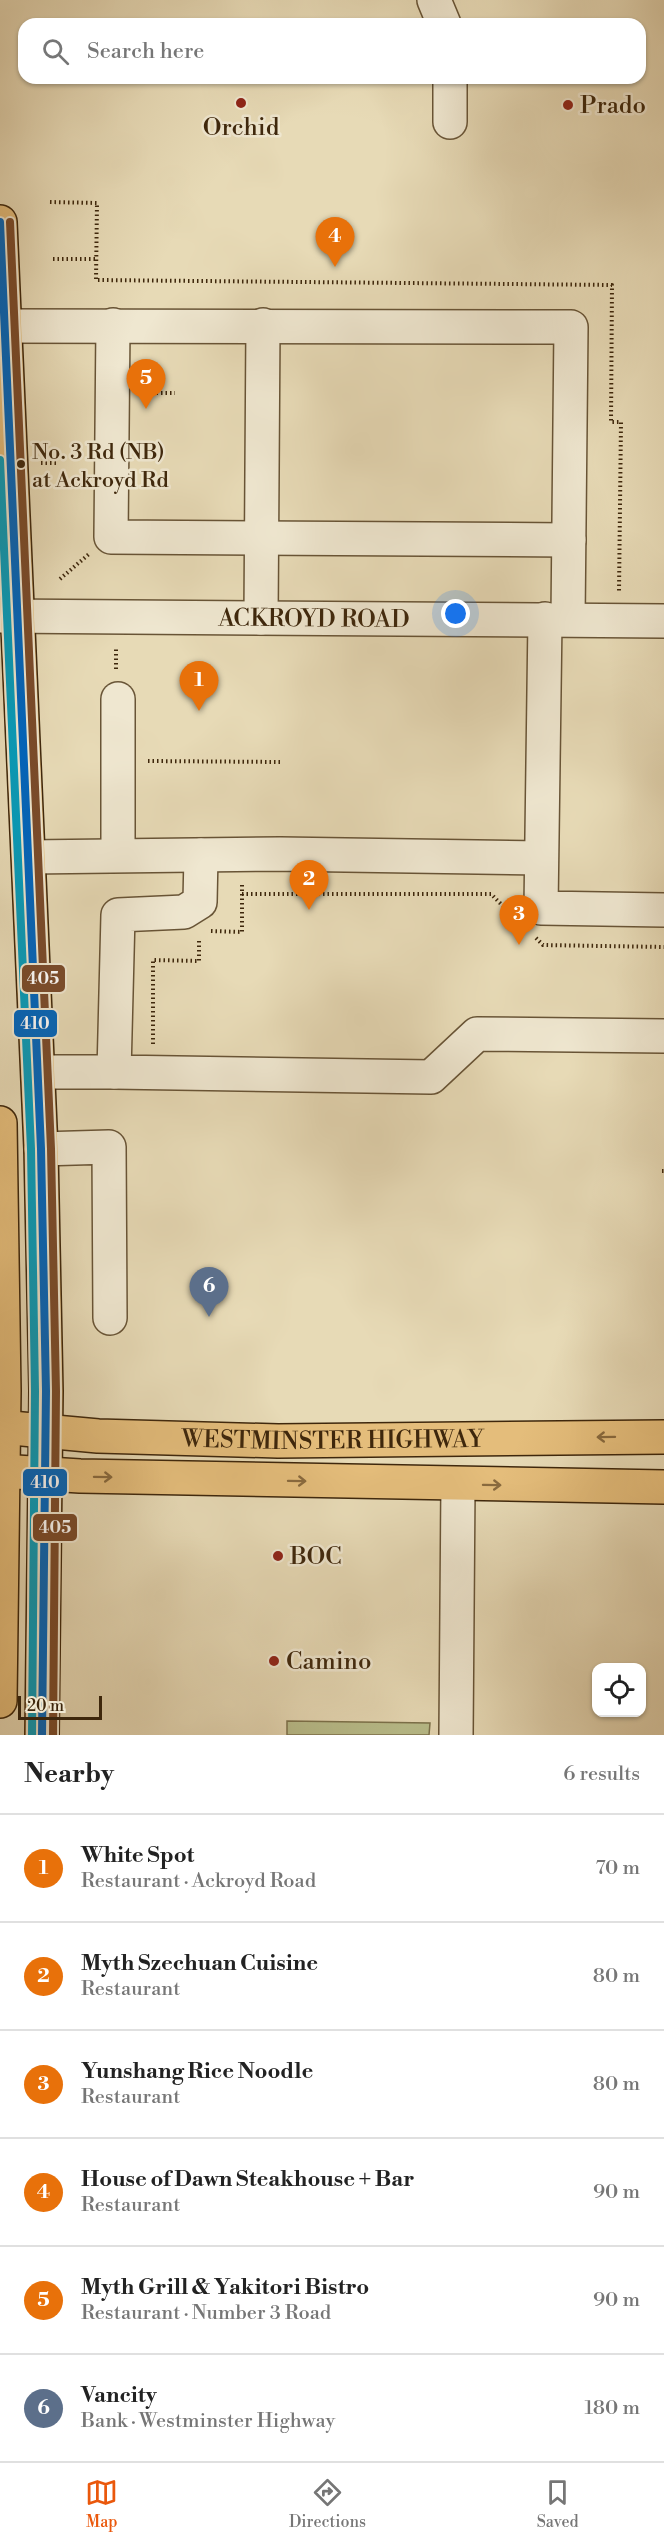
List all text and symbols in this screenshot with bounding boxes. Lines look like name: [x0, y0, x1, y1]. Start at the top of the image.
search box: [18, 18, 646, 84]
icon: search: [39, 35, 72, 68]
text: Search here: [87, 38, 204, 65]
place label: Prado: [580, 91, 646, 121]
marker: Orchid: [234, 96, 248, 110]
marker: Prado: [561, 98, 575, 112]
place label: Orchid: [203, 113, 280, 143]
pin: 4: [316, 218, 354, 267]
pin: 5: [126, 360, 166, 409]
place label: No. 3 Rd (NB) at Ackroyd Rd: [32, 439, 169, 494]
marker: No. 3 Rd (NB) at Ackroyd Rd: [15, 458, 27, 470]
your location: [441, 599, 470, 628]
street label: ACKROYD ROAD: [217, 604, 410, 635]
pin: 1: [180, 662, 218, 711]
pin: 2: [290, 860, 328, 910]
pin: 3: [500, 896, 538, 945]
line badge: 405: [21, 964, 66, 993]
text: 405: [27, 969, 59, 989]
line badge: 410: [13, 1009, 58, 1038]
text: 410: [20, 1014, 50, 1034]
pin: 6: [190, 1268, 228, 1317]
street label: WESTMINSTER HIGHWAY: [180, 1424, 485, 1457]
one-way arrow: [596, 1431, 616, 1442]
line badge: 410: [22, 1468, 68, 1497]
one-way arrow: [92, 1471, 112, 1483]
text: 410: [30, 1473, 60, 1493]
one-way arrow: [287, 1475, 307, 1487]
one-way arrow: [482, 1479, 502, 1491]
line badge: 405: [32, 1513, 78, 1542]
text: 405: [39, 1518, 71, 1538]
place label: BOC: [289, 1542, 342, 1572]
marker: BOC: [271, 1549, 285, 1563]
place label: Camino: [286, 1647, 371, 1677]
marker: Camino: [267, 1654, 281, 1668]
map controls: [592, 1663, 646, 1717]
button: locate: [592, 1663, 646, 1717]
scale bar: [18, 1693, 102, 1720]
text: 20 m: [27, 1696, 64, 1716]
text: Nearby: [24, 1758, 114, 1790]
text: 6 results: [563, 1762, 640, 1787]
text: White Spot: [81, 1842, 194, 1869]
text: 1: [39, 1856, 48, 1881]
text: 70 m: [596, 1856, 640, 1881]
text: Restaurant · Ackroyd Road: [81, 1869, 316, 1894]
text: Myth Szechuan Cuisine: [81, 1950, 318, 1977]
text: 2: [37, 1964, 50, 1989]
text: 80 m: [593, 1964, 640, 1989]
text: Restaurant: [81, 1977, 180, 2002]
text: Yunshang Rice Noodle: [81, 2058, 313, 2085]
text: 3: [37, 2072, 50, 2097]
text: 80 m: [593, 2072, 640, 2097]
text: Restaurant: [81, 2085, 180, 2110]
text: House of Dawn Steakhouse + Bar: [81, 2166, 414, 2193]
text: 4: [37, 2180, 50, 2205]
text: 90 m: [593, 2180, 640, 2205]
text: Restaurant: [81, 2193, 180, 2218]
text: Myth Grill & Yakitori Bistro: [81, 2274, 369, 2301]
text: 5: [37, 2288, 50, 2313]
text: 90 m: [593, 2288, 640, 2313]
text: Restaurant · Number 3 Road: [81, 2301, 331, 2326]
text: Vancity: [81, 2382, 157, 2409]
text: 6: [37, 2396, 50, 2421]
text: 180 m: [585, 2396, 640, 2421]
text: Bank · Westminster Highway: [81, 2409, 335, 2434]
tab: Map: [85, 2476, 118, 2532]
tab: Directions: [289, 2476, 366, 2532]
tab: Saved: [537, 2476, 579, 2532]

